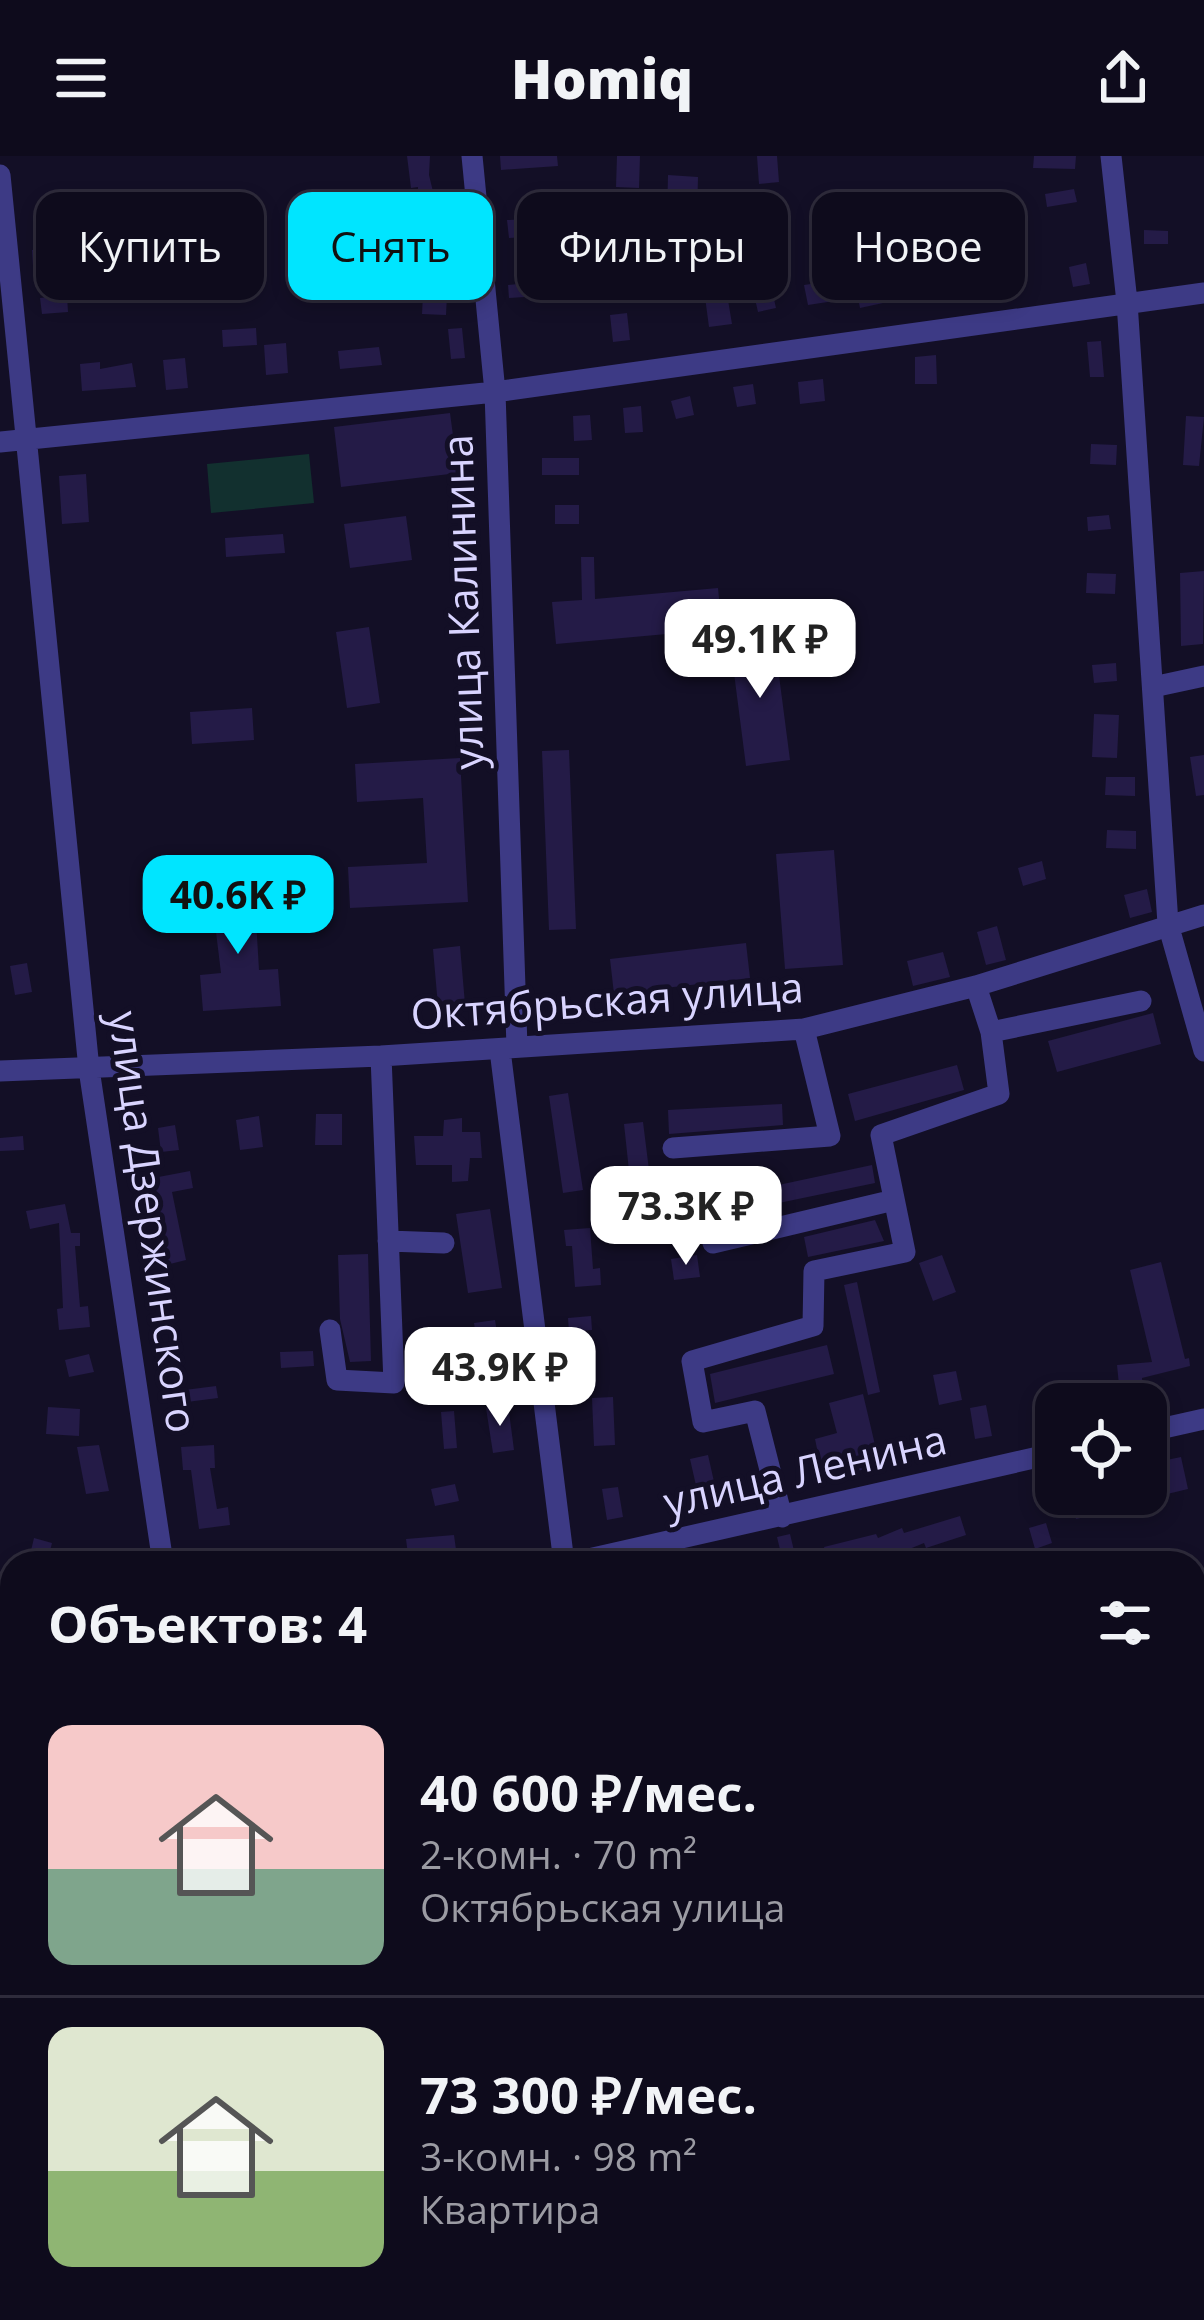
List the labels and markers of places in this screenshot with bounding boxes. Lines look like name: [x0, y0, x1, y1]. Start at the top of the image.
pin: 49.1K ₽: [649, 599, 871, 701]
pin: 40.6K ₽: [127, 855, 349, 957]
pin: 73.3K ₽: [575, 1166, 797, 1268]
pin: 43.9K ₽: [389, 1327, 611, 1429]

